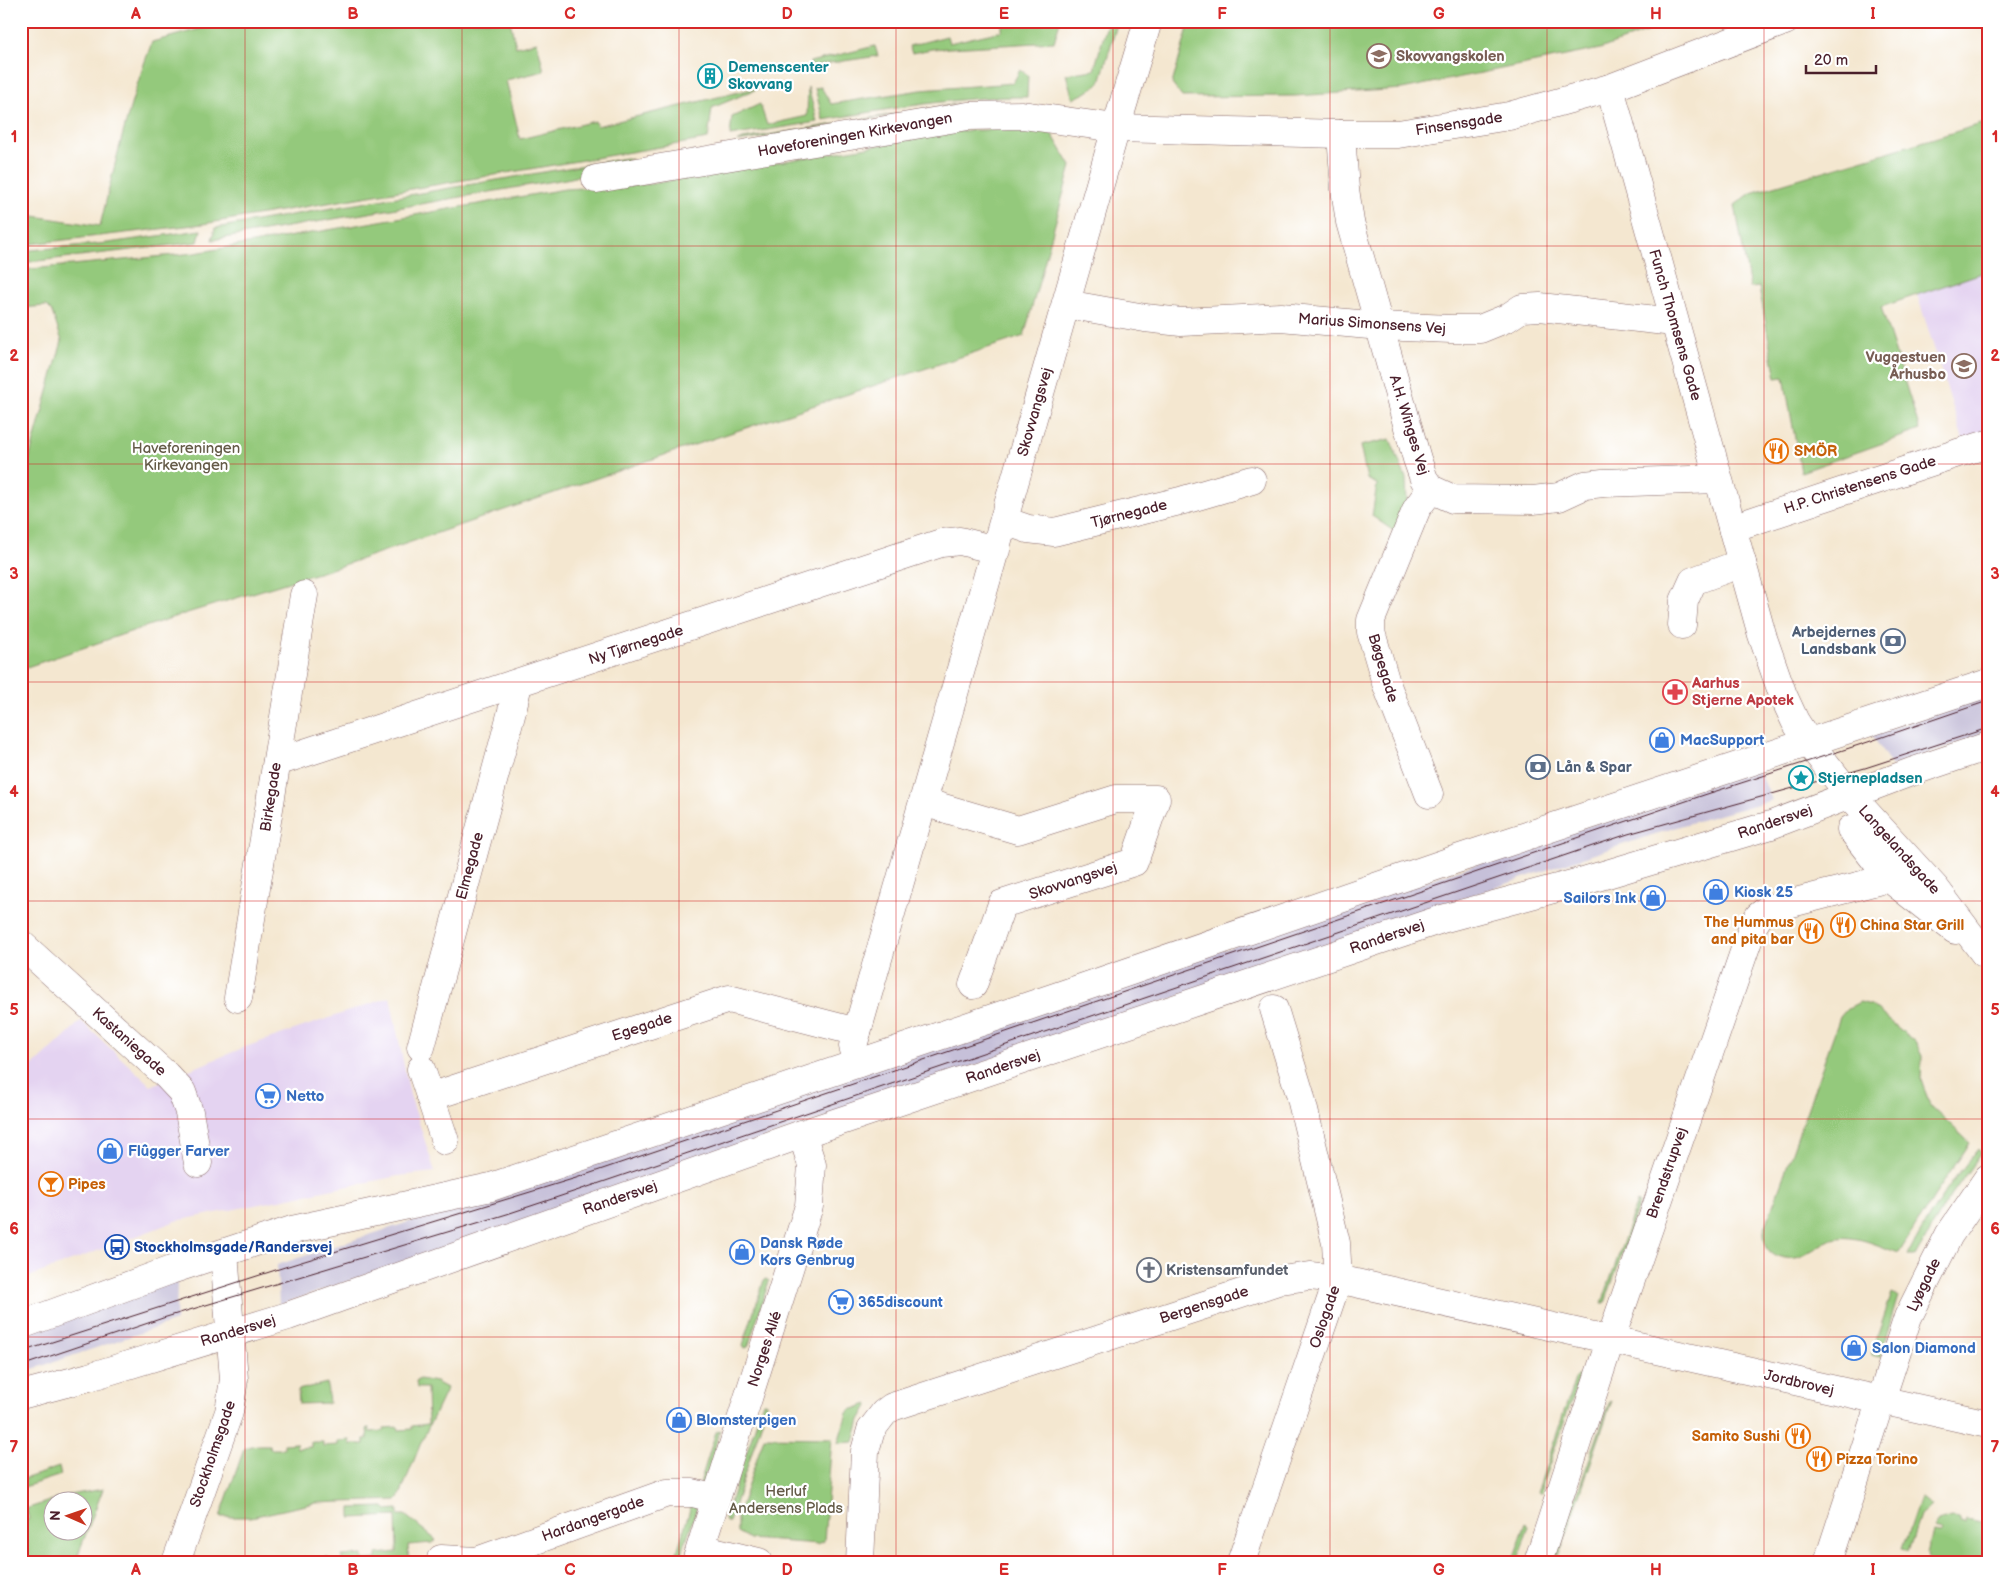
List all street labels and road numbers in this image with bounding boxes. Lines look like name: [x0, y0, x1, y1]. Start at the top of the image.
street label: Finsensgade: [1414, 108, 1504, 140]
street label: Haveforeningen Kirkevangen: [756, 109, 954, 161]
street label: Funch Thomsens Gade: [1644, 247, 1706, 403]
street label: Marius Simonsens Vej: [1297, 309, 1447, 339]
street label: Skovvangsvej: [1013, 365, 1057, 459]
street label: A.H. Winges Vej: [1385, 373, 1433, 477]
street label: H.P. Christensens Gade: [1781, 451, 1939, 519]
street label: Tjørnegade: [1089, 495, 1169, 533]
street label: Ny Tjørnegade: [586, 621, 686, 669]
street label: Bøgegade: [1364, 631, 1402, 705]
street label: Birkegade: [256, 761, 286, 833]
street label: Randersvej: [1735, 800, 1815, 844]
street label: Langelandsgade: [1854, 801, 1944, 899]
street label: Elmegade: [452, 830, 488, 902]
street label: Skovvangsvej: [1027, 858, 1119, 904]
street label: Randersvej: [1347, 915, 1427, 959]
street label: Kastaniegade: [88, 1004, 170, 1080]
street label: Egegade: [610, 1008, 675, 1046]
street label: Randersvej: [963, 1045, 1043, 1089]
street label: Brendstrupvej: [1643, 1125, 1691, 1221]
street label: Randersvej: [580, 1176, 660, 1220]
street label: Lyøgade: [1903, 1255, 1945, 1315]
street label: Bergensgade: [1157, 1282, 1251, 1328]
street label: Oslogade: [1305, 1283, 1345, 1351]
street label: Norges Allé: [744, 1309, 786, 1389]
street label: Randersvej: [198, 1311, 278, 1351]
street label: Jordbrovej: [1762, 1366, 1836, 1400]
street label: Stockholmsgade: [186, 1398, 240, 1510]
street label: Hardangergade: [539, 1492, 647, 1546]

